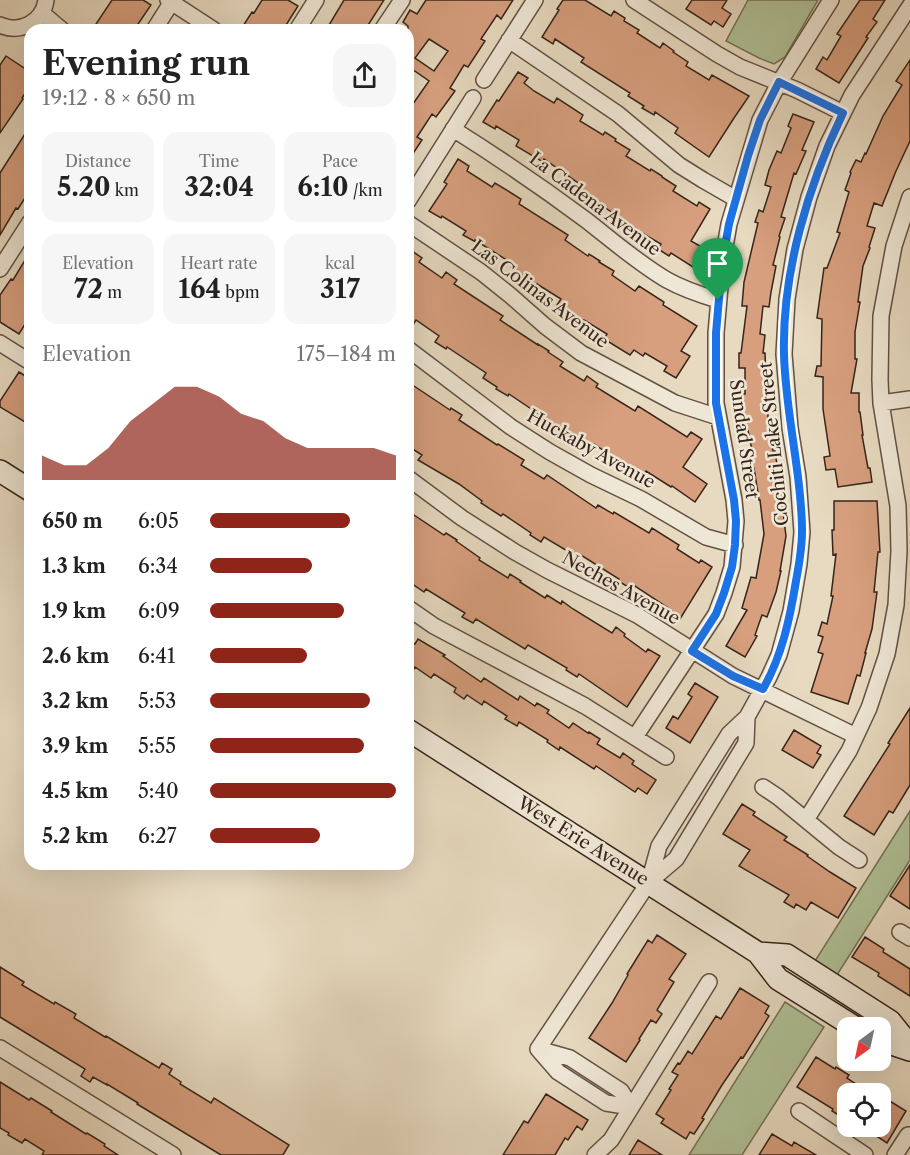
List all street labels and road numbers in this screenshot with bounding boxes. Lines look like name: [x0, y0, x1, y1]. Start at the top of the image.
street label: La Cadena Avenue: [525, 147, 665, 261]
street label: Las Colinas Avenue: [467, 235, 613, 353]
street label: Cochiti Lake Street: [754, 360, 794, 527]
street label: Sundad Street: [725, 378, 763, 501]
street label: Huckaby Avenue: [523, 405, 659, 493]
street label: Neches Avenue: [558, 547, 684, 629]
street label: West Erie Avenue: [512, 791, 653, 890]

